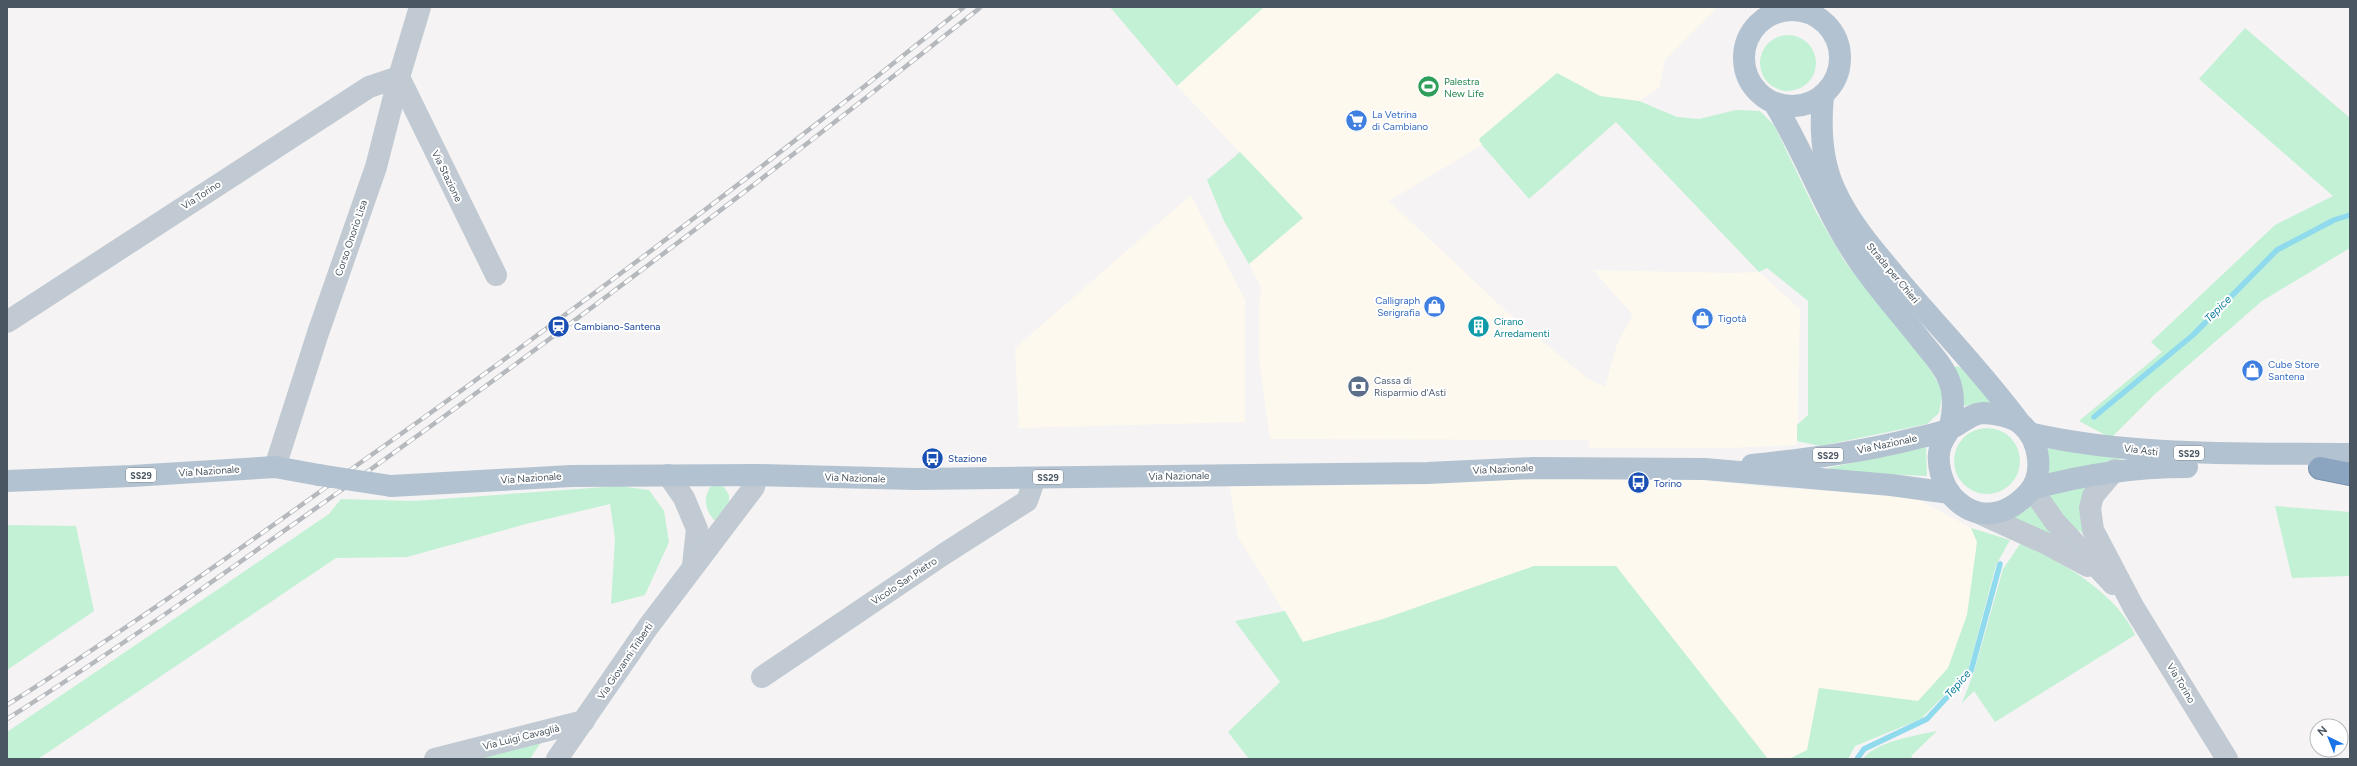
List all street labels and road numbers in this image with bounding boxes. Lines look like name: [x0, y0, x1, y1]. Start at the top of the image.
street label: Via Stazione: [429, 148, 465, 204]
street label: Via Torino: [179, 177, 223, 213]
street label: Corso Onorio Lisa: [332, 198, 370, 278]
street label: Strada per Chieri: [1864, 240, 1922, 306]
street label: Via Nazionale: [1856, 431, 1919, 457]
street label: Via Asti: [2123, 441, 2159, 459]
road number: SS29: [2174, 446, 2204, 460]
road number: SS29: [1813, 448, 1843, 462]
street label: Via Nazionale: [1472, 461, 1534, 477]
street label: Via Nazionale: [178, 462, 240, 480]
road number: SS29: [126, 468, 156, 482]
street label: Via Nazionale: [500, 469, 562, 487]
street label: Via Nazionale: [1148, 469, 1210, 483]
street label: Via Nazionale: [824, 470, 886, 486]
road number: SS29: [1033, 470, 1063, 484]
street label: Vicolo San Pietro: [869, 554, 940, 608]
street label: Via Giovanni Triberti: [594, 620, 656, 702]
street label: Via Torino: [2164, 661, 2198, 706]
street label: Via Luigi Cavaglià: [481, 721, 561, 753]

